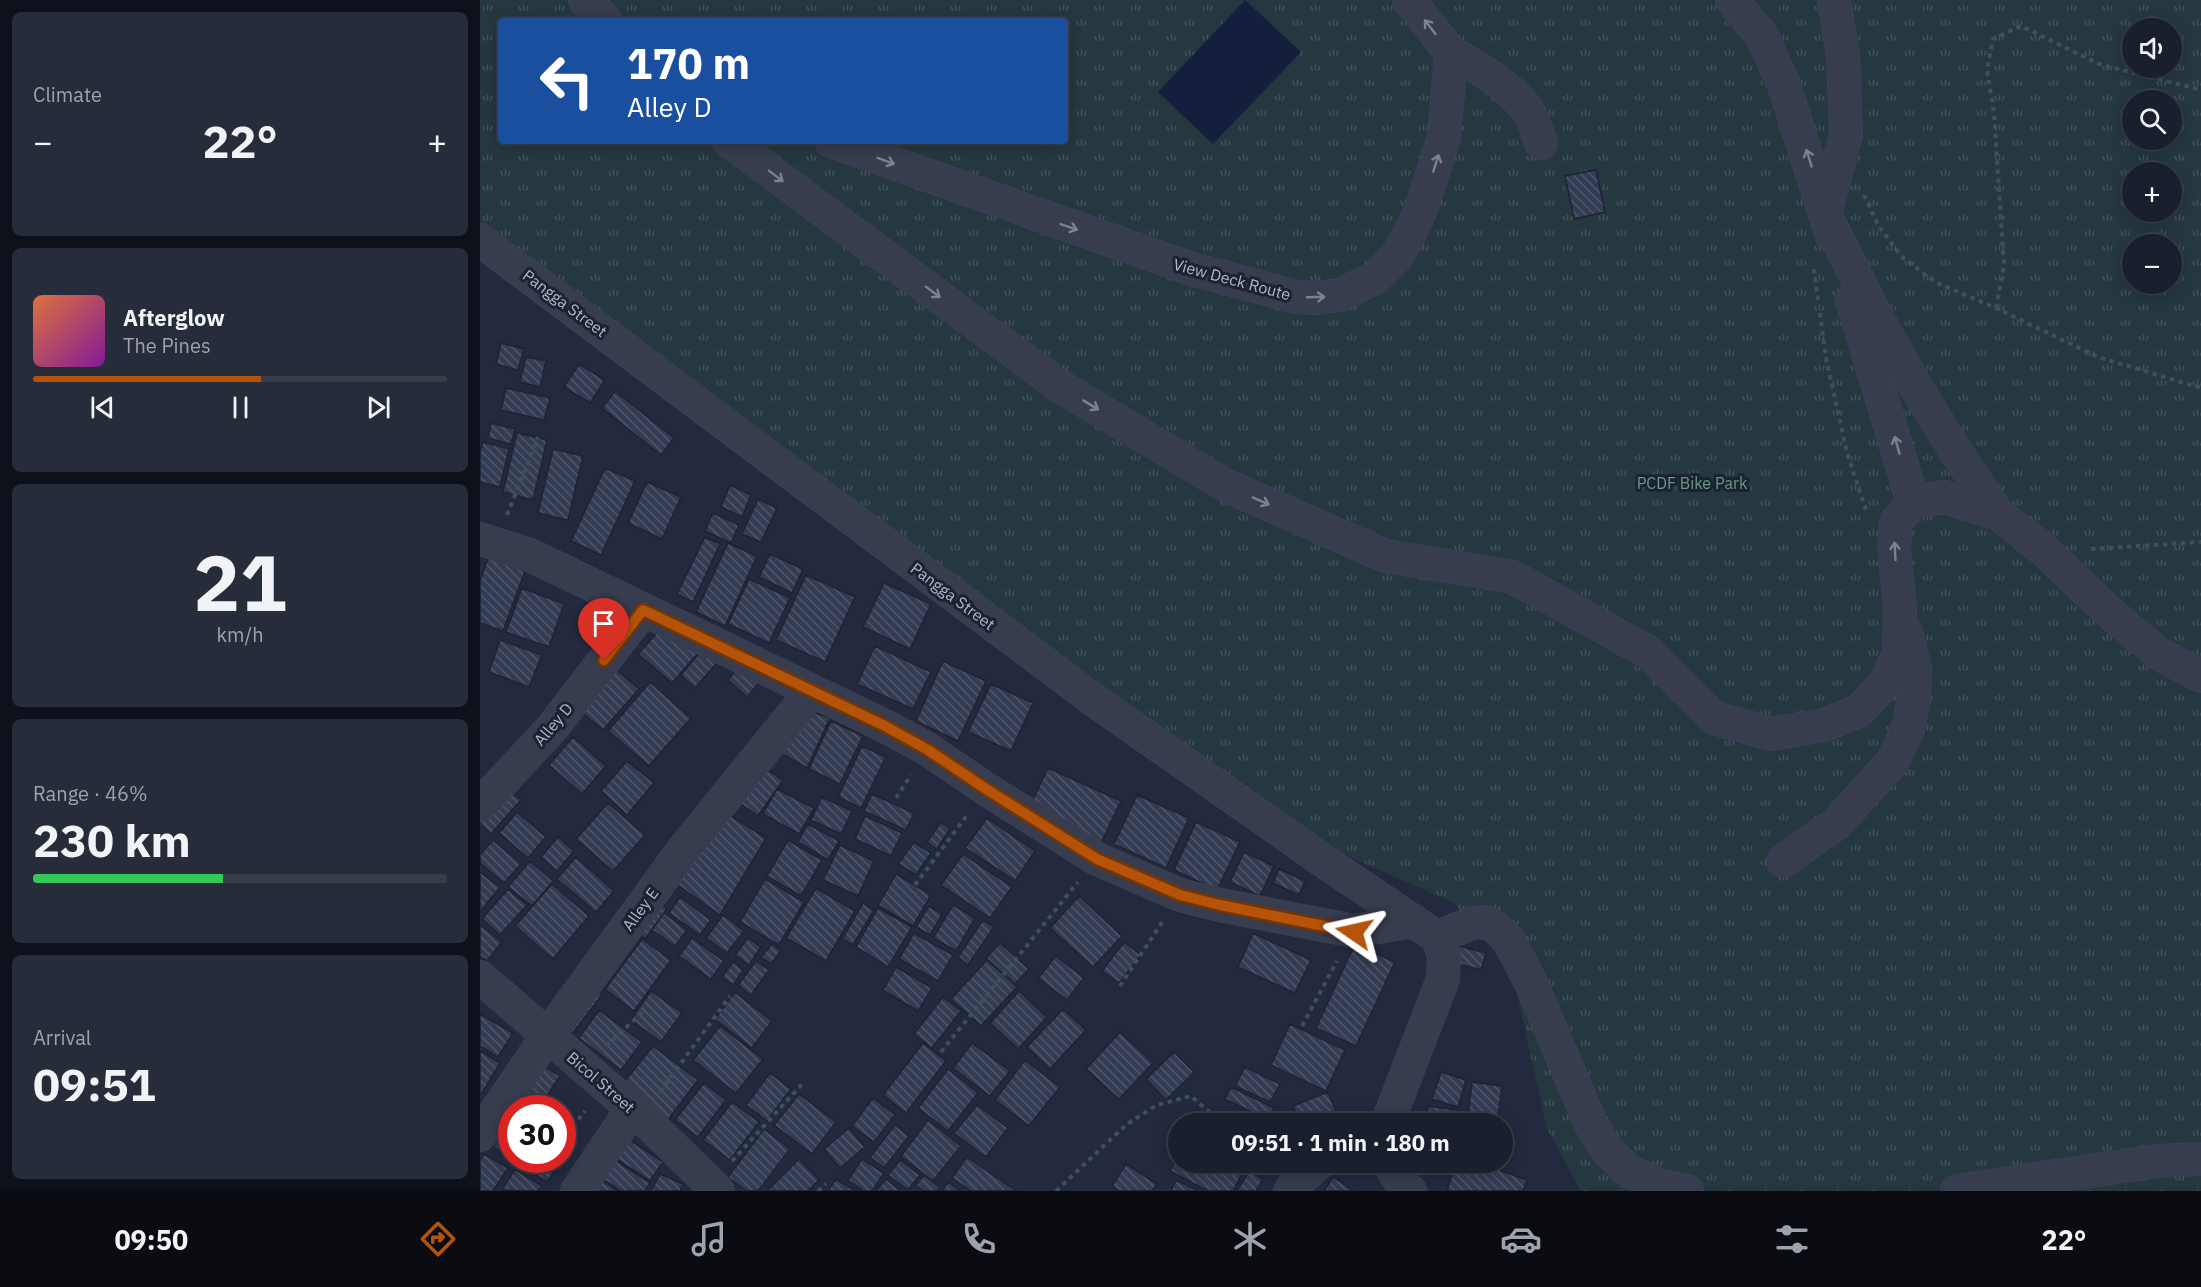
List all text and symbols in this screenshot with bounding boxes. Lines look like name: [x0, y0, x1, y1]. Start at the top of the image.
map controls: [2122, 18, 2182, 294]
button: sound: [2122, 18, 2182, 78]
one-way arrow: [1423, 19, 1436, 35]
text: 170 m: [627, 36, 750, 91]
icon: left: [528, 42, 606, 120]
text: Climate: [33, 81, 102, 108]
text: Alley D: [627, 89, 712, 124]
button: search: [2122, 90, 2182, 150]
text: 22°: [202, 112, 278, 170]
text: −: [33, 120, 53, 163]
text: +: [427, 120, 447, 163]
one-way arrow: [1802, 149, 1813, 168]
one-way arrow: [1431, 154, 1442, 173]
one-way arrow: [876, 156, 894, 167]
button: +: [2122, 162, 2182, 222]
one-way arrow: [768, 170, 784, 182]
one-way arrow: [1059, 222, 1078, 233]
button: −: [2122, 234, 2182, 294]
street label: View Deck Route: [1171, 254, 1293, 304]
street label: Pangga Street: [519, 265, 611, 341]
one-way arrow: [924, 286, 940, 298]
one-way arrow: [1306, 291, 1326, 302]
text: Afterglow: [123, 303, 225, 332]
text: The Pines: [123, 332, 211, 359]
icon: previous: [86, 391, 119, 424]
icon: pause: [224, 391, 257, 424]
icon: next: [362, 391, 395, 424]
one-way arrow: [1082, 400, 1099, 412]
one-way arrow: [1891, 436, 1902, 455]
park label: PCDF Bike Park: [1637, 473, 1748, 493]
one-way arrow: [1251, 496, 1270, 507]
text: 21: [193, 531, 287, 632]
one-way arrow: [1889, 542, 1901, 562]
street label: Pangga Street: [907, 558, 999, 634]
pin: [578, 598, 629, 660]
icon: arrive: [587, 607, 620, 640]
text: km/h: [216, 621, 264, 648]
street label: Alley D: [529, 698, 577, 750]
text: Range · 46%: [33, 780, 148, 807]
text: 230 km: [33, 811, 191, 869]
street label: Alley E: [618, 883, 662, 935]
position arrow: [1322, 900, 1386, 964]
text: Arrival: [33, 1024, 91, 1051]
street label: Bicol Street: [563, 1047, 639, 1117]
text: 09:51: [33, 1055, 156, 1113]
speed limit sign: 30: [498, 1095, 576, 1173]
text: 09:51 · 1 min · 180 m: [1231, 1128, 1450, 1157]
icon: directions: [417, 1218, 459, 1260]
icon: music: [688, 1218, 730, 1260]
icon: phone: [958, 1218, 1000, 1260]
icon: climate: [1229, 1218, 1271, 1260]
icon: car: [1500, 1218, 1542, 1260]
icon: filters: [1771, 1218, 1813, 1260]
text: 09:50: [114, 1222, 188, 1257]
text: 22°: [2041, 1222, 2087, 1257]

